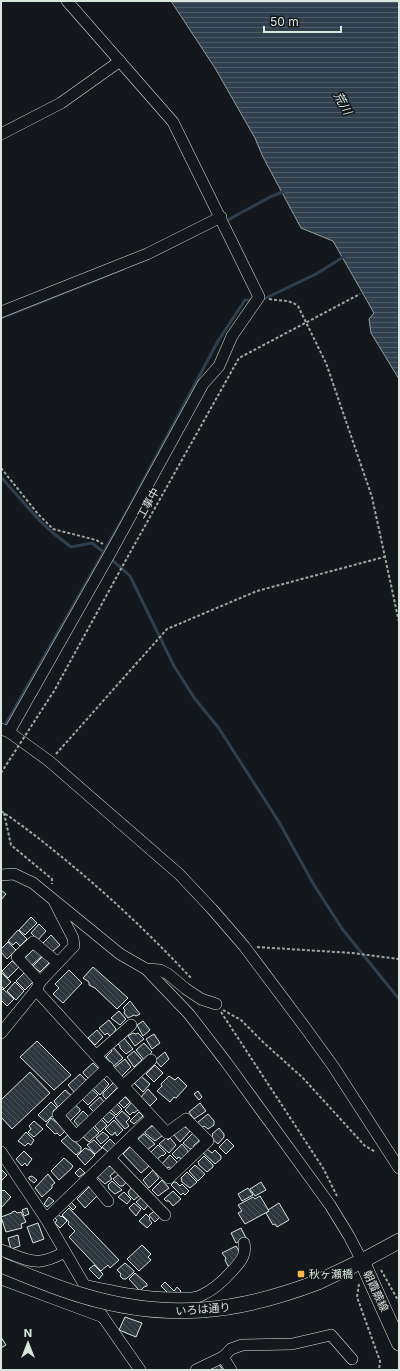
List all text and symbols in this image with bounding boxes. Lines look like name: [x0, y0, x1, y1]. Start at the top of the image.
scale bar: [264, 8, 341, 34]
text: 50 m: [270, 14, 299, 29]
water label: 荒川: [331, 89, 356, 119]
street label: 工事中: [134, 485, 162, 521]
place label: 秋ヶ瀬橋: [309, 1267, 353, 1281]
street label: 朝霞蕨線: [360, 1268, 392, 1314]
marker: 秋ヶ瀬橋: [296, 1269, 306, 1279]
street label: いろは通り: [175, 1300, 231, 1318]
north arrow: [8, 1323, 48, 1363]
text: N: [24, 1326, 32, 1340]

